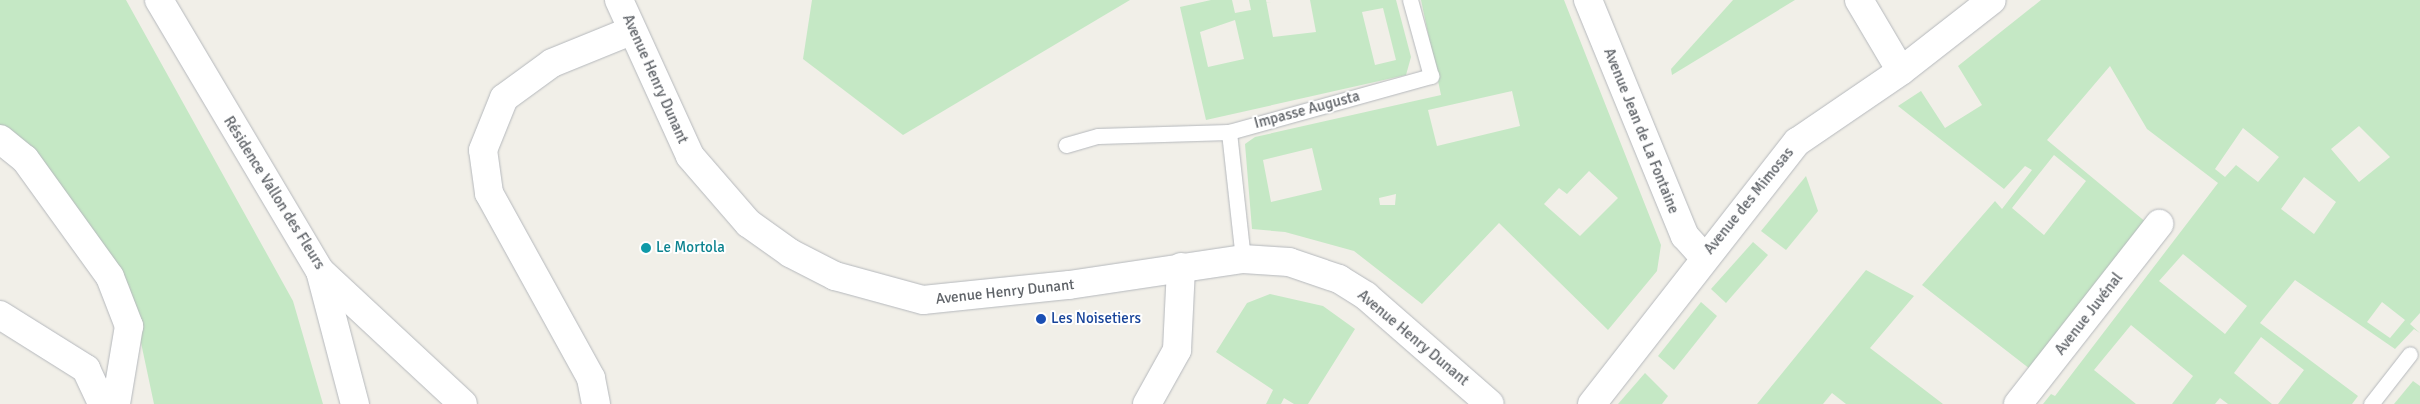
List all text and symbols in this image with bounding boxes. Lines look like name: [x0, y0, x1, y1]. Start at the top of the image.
street label: Avenue Henry Dunant: [618, 12, 692, 146]
street label: Avenue Jean de La Fontaine: [1600, 46, 1682, 216]
street label: Impasse Augusta: [1252, 87, 1362, 133]
street label: Résidence Vallon des Fleurs: [219, 113, 329, 273]
street label: Avenue des Mimosas: [1700, 144, 1798, 258]
place label: Le Mortola: [656, 239, 725, 257]
marker: Le Mortola: [640, 242, 652, 254]
street label: Avenue Juvénal: [2051, 269, 2127, 359]
street label: Avenue Henry Dunant: [935, 276, 1075, 308]
street label: Avenue Henry Dunant: [1354, 286, 1472, 390]
place label: Les Noisetiers: [1051, 310, 1141, 328]
marker: Les Noisetiers: [1035, 313, 1047, 325]

